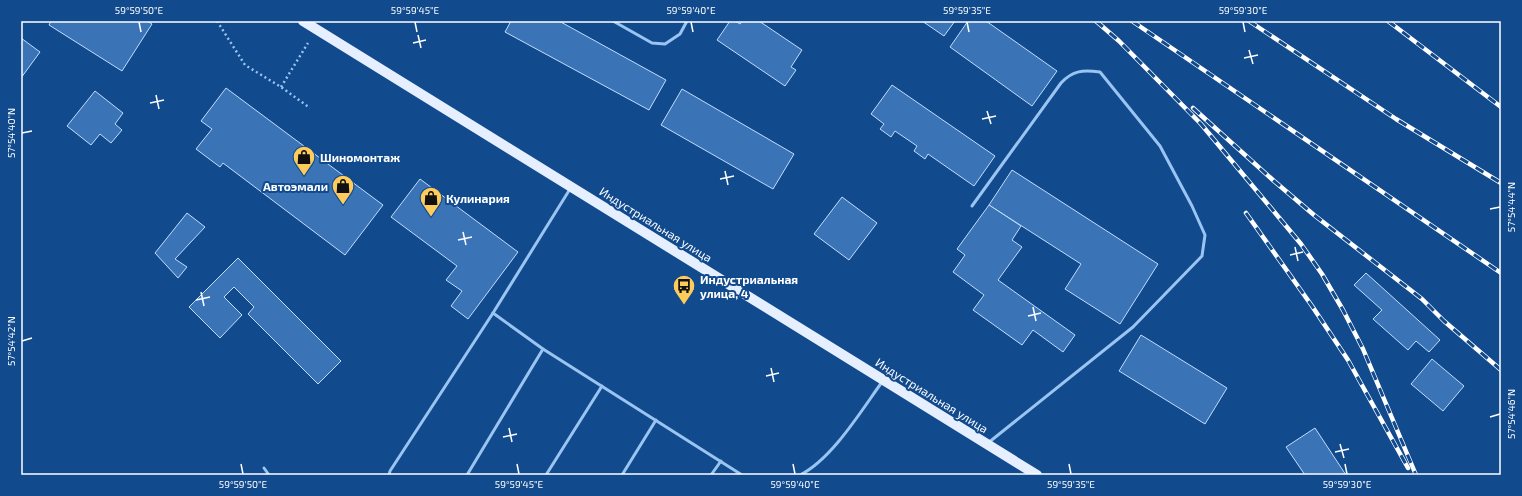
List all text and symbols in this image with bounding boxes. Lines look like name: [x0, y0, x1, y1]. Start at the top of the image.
text: 59°59'50"E: [115, 4, 164, 16]
text: 59°59'45"E: [391, 4, 440, 16]
text: 59°59'40"E: [667, 4, 716, 16]
text: 59°59'35"E: [943, 4, 991, 16]
text: 59°59'30"E: [1219, 4, 1268, 16]
text: 57°54'40"N: [5, 108, 17, 158]
shop icon: Шиномонтаж: [291, 144, 317, 177]
place label: Шиномонтаж: [320, 150, 400, 164]
shop icon: Автоэмали: [330, 173, 356, 206]
place label: Автоэмали: [263, 179, 328, 193]
text: 57°54'44"N: [1505, 182, 1517, 232]
street label: Индустриальная улица: [597, 184, 715, 265]
shop icon: Кулинария: [418, 185, 444, 218]
place label: Кулинария: [446, 191, 510, 205]
place label: Индустриальная улица, 4: [700, 272, 798, 300]
bus stop icon: Индустриальная улица, 4: [671, 273, 697, 306]
text: 57°54'42"N: [5, 316, 17, 366]
street label: Индустриальная улица: [873, 355, 991, 436]
text: 57°54'46"N: [1505, 389, 1517, 439]
text: 59°59'50"E: [219, 478, 268, 490]
text: 59°59'45"E: [495, 478, 544, 490]
text: 59°59'40"E: [771, 478, 820, 490]
text: 59°59'35"E: [1047, 478, 1095, 490]
text: 59°59'30"E: [1323, 478, 1372, 490]

